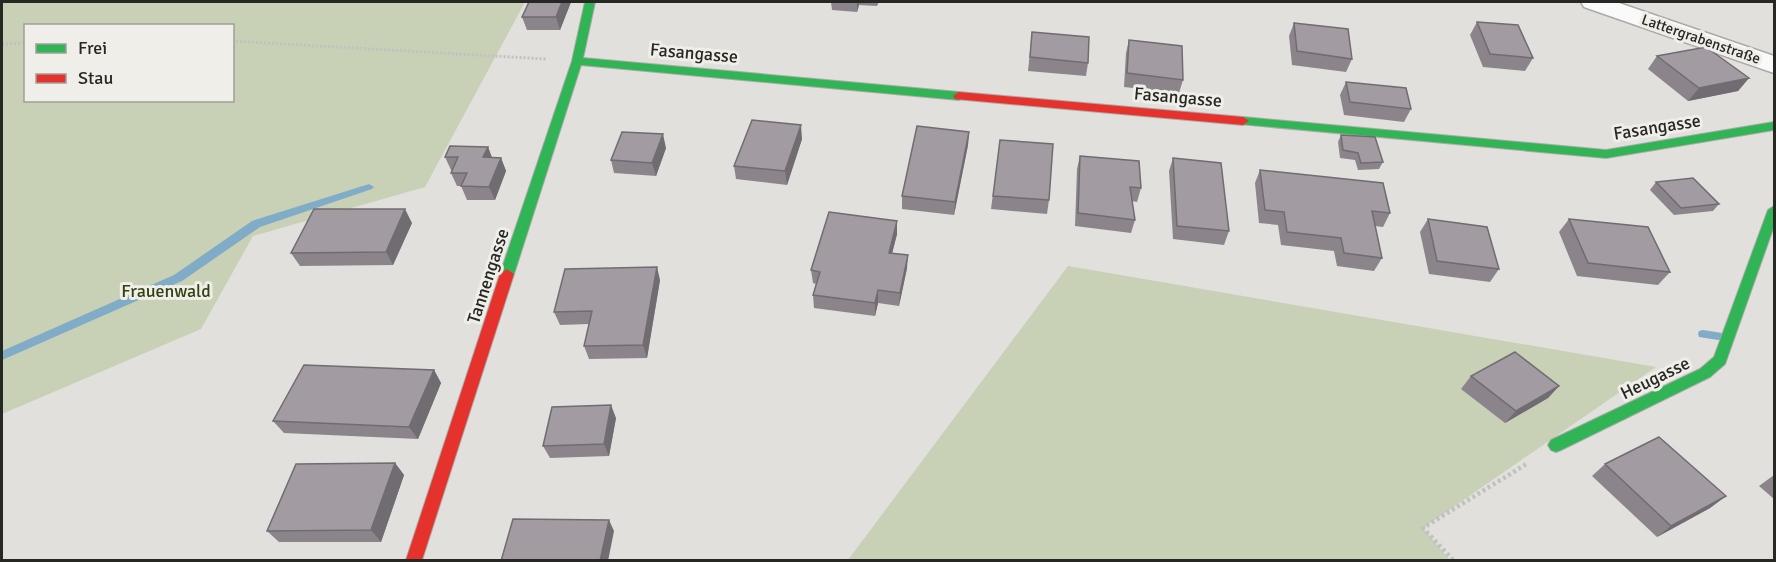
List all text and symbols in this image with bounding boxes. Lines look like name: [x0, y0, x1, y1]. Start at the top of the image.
street label: Lattergrabenstraße: [1639, 10, 1763, 68]
legend: [24, 24, 234, 102]
text: Frei: [78, 37, 107, 59]
street label: Fasangasse: [649, 38, 739, 68]
text: Stau: [78, 67, 113, 89]
street label: Fasangasse: [1133, 82, 1223, 112]
street label: Fasangasse: [1612, 109, 1702, 145]
street label: Tannengasse: [462, 226, 514, 326]
park label: Frauenwald: [121, 280, 211, 302]
street label: Heugasse: [1617, 352, 1693, 404]

